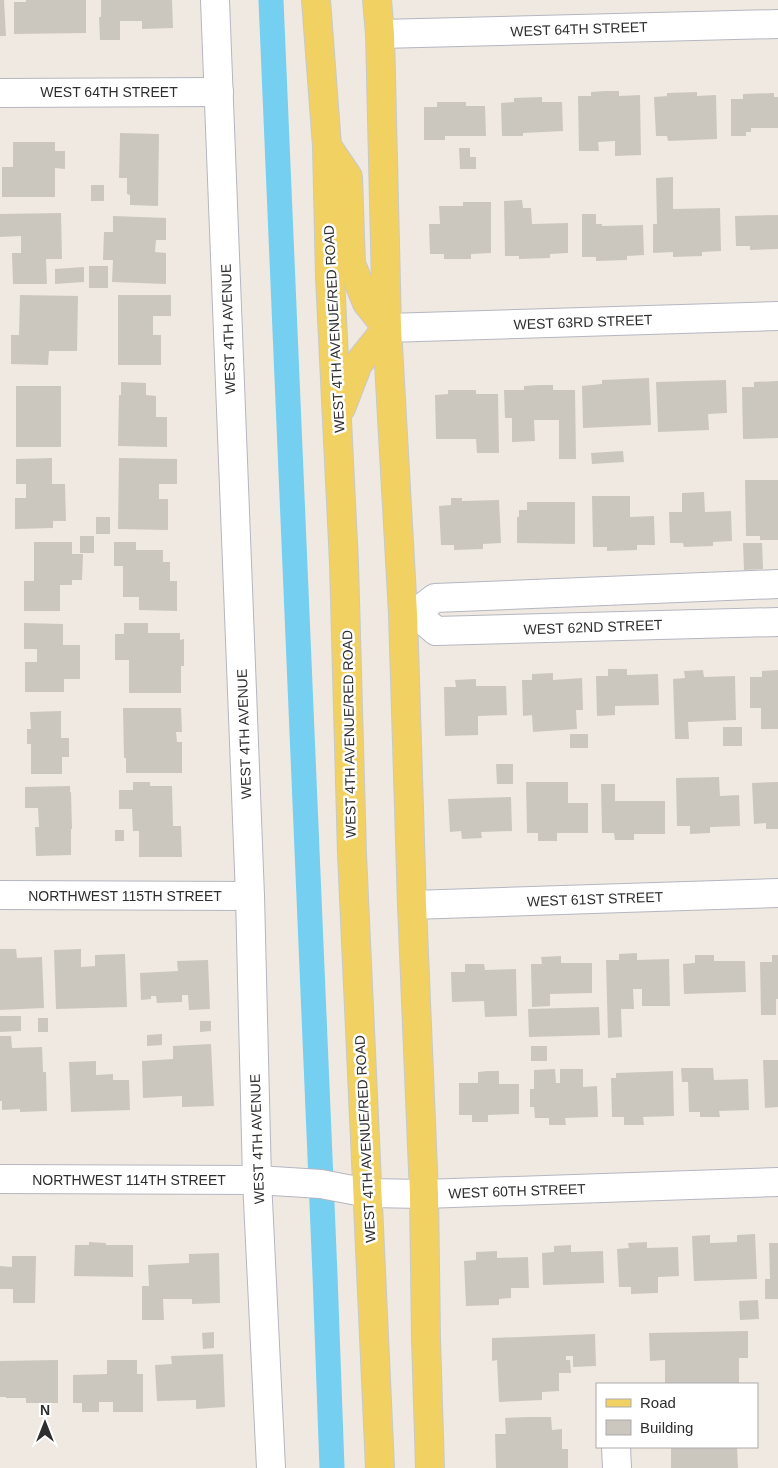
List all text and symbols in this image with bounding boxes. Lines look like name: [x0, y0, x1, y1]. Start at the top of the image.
street label: WEST 64TH STREET: [510, 19, 648, 39]
street label: WEST 64TH STREET: [40, 84, 178, 100]
street label: WEST 4TH AVENUE/RED ROAD: [321, 225, 347, 433]
street label: WEST 4TH AVENUE: [218, 264, 238, 394]
street label: WEST 63RD STREET: [513, 312, 653, 332]
street label: WEST 62ND STREET: [523, 617, 663, 637]
street label: WEST 4TH AVENUE/RED ROAD: [339, 630, 359, 838]
street label: WEST 4TH AVENUE: [234, 669, 254, 799]
street label: NORTHWEST 115TH STREET: [28, 888, 222, 904]
street label: WEST 61ST STREET: [527, 889, 664, 909]
street label: WEST 4TH AVENUE/RED ROAD: [352, 1035, 378, 1243]
street label: WEST 4TH AVENUE: [247, 1074, 267, 1204]
street label: NORTHWEST 114TH STREET: [32, 1172, 226, 1188]
street label: WEST 60TH STREET: [448, 1181, 586, 1201]
legend: [596, 1383, 758, 1448]
text: Road: [640, 1394, 676, 1411]
north arrow: [20, 1398, 70, 1448]
text: N: [40, 1402, 50, 1418]
text: Building: [640, 1419, 693, 1436]

